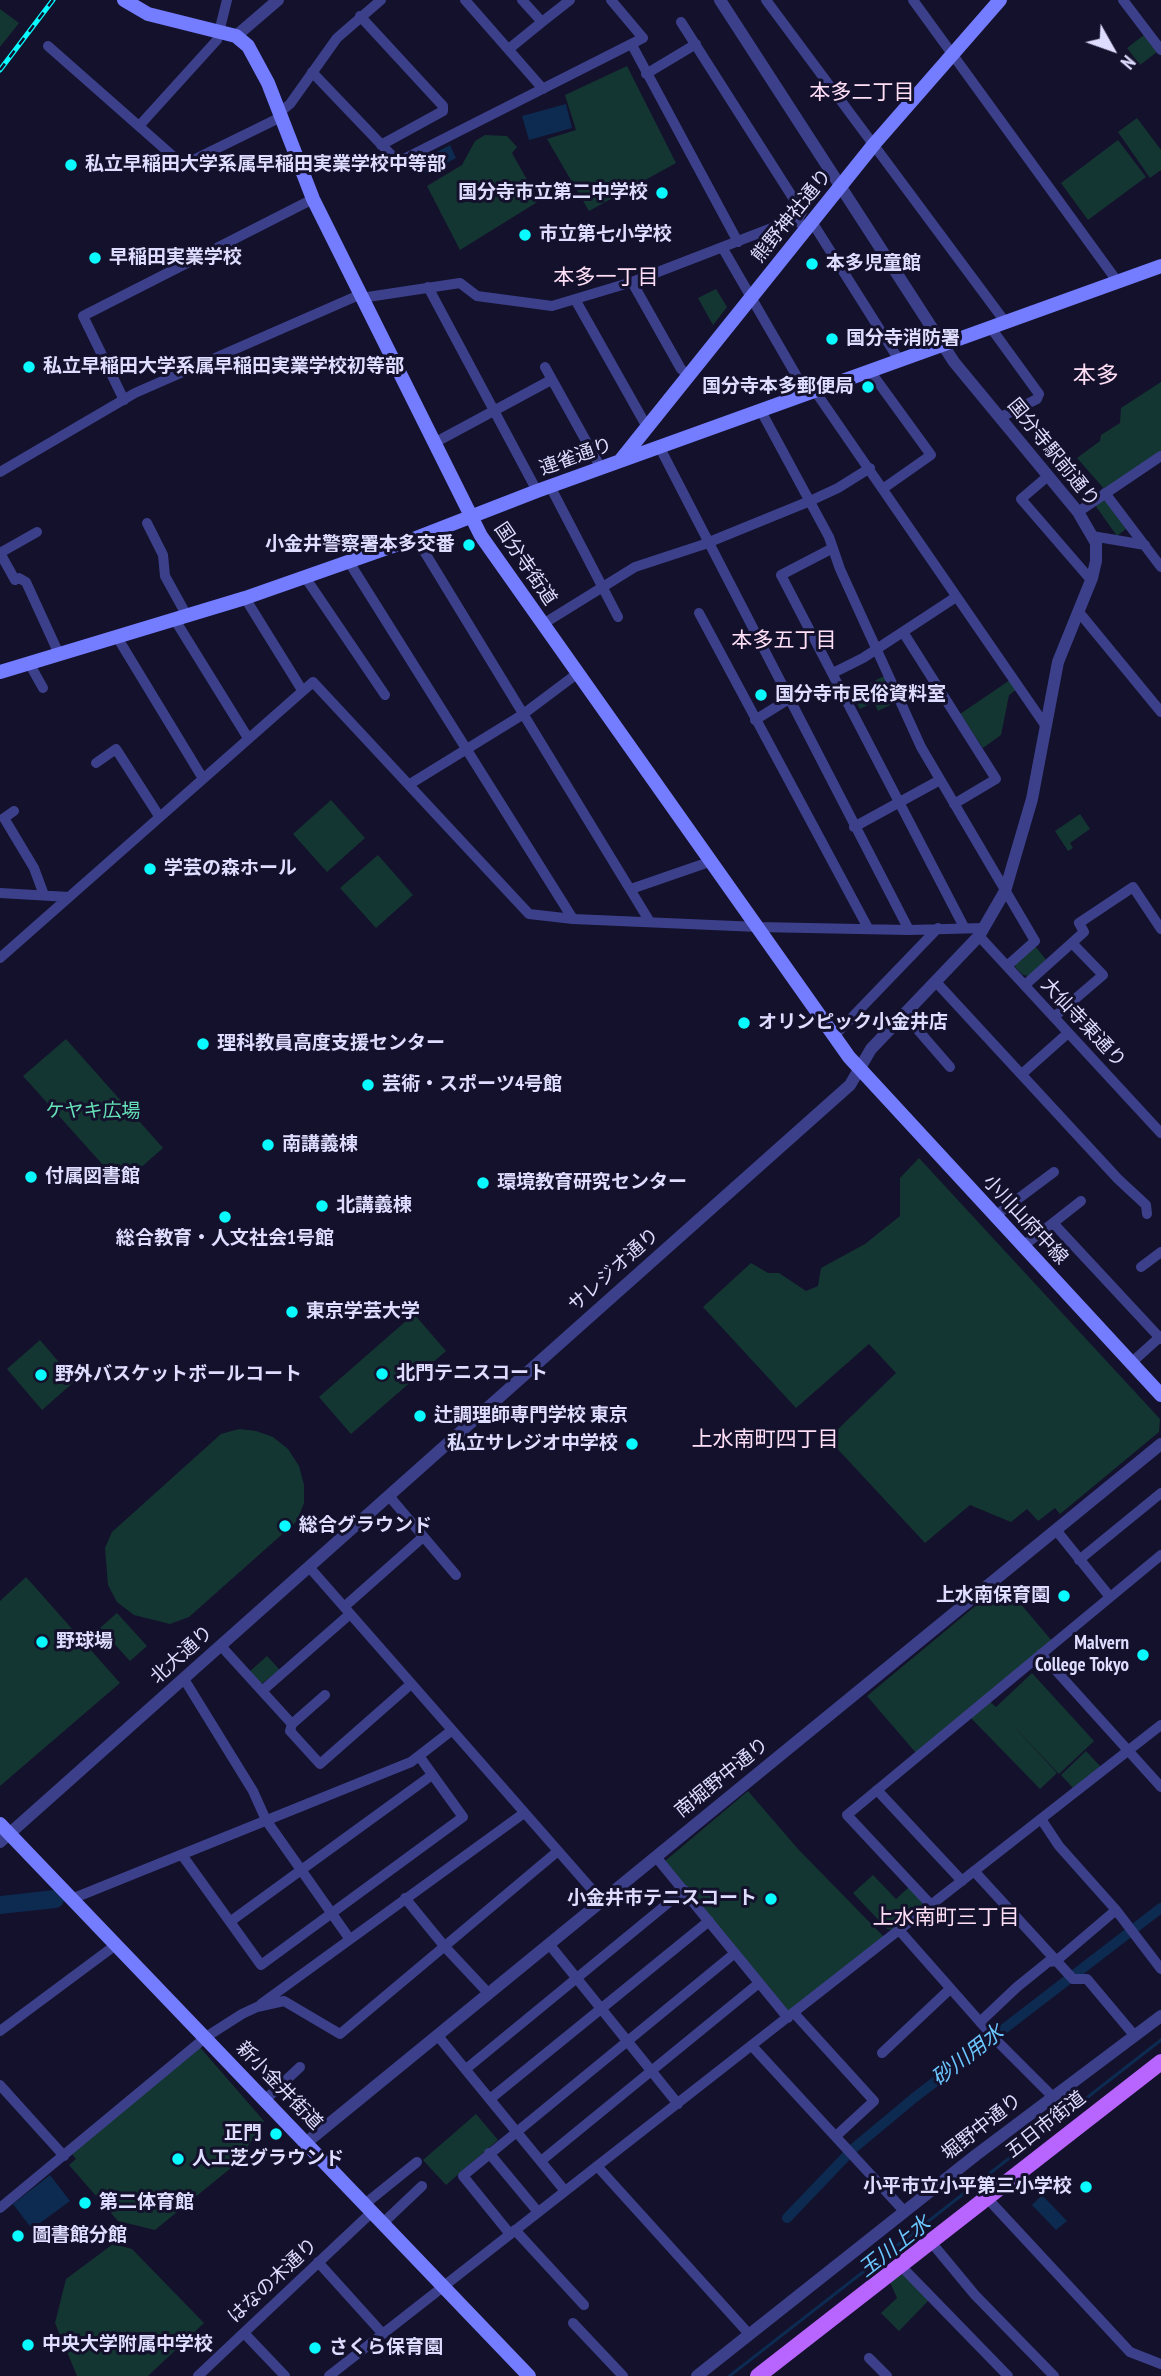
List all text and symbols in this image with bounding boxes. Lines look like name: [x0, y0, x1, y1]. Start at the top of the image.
north arrow: [1077, 14, 1147, 84]
text: N: [1116, 51, 1141, 74]
district label: 本多二丁目: [810, 80, 914, 106]
place label: 私立早稲田大学系属早稲田実業学校中等部: [85, 154, 446, 176]
marker: 私立早稲田大学系属早稲田実業学校中等部: [63, 157, 79, 173]
street label: 熊野神社通り: [747, 165, 837, 267]
place label: 国分寺市立第二中学校: [458, 182, 648, 204]
marker: 国分寺市立第二中学校: [654, 185, 670, 201]
place label: 市立第七小学校: [539, 224, 672, 246]
marker: 市立第七小学校: [517, 227, 533, 243]
place label: 早稲田実業学校: [109, 247, 242, 269]
marker: 早稲田実業学校: [87, 250, 103, 266]
place label: 本多児童館: [826, 253, 921, 275]
marker: 本多児童館: [804, 256, 820, 272]
district label: 本多一丁目: [554, 265, 658, 291]
place label: 国分寺消防署: [846, 328, 960, 350]
marker: 国分寺消防署: [824, 331, 840, 347]
place label: 私立早稲田大学系属早稲田実業学校初等部: [43, 356, 404, 378]
marker: 私立早稲田大学系属早稲田実業学校初等部: [21, 359, 37, 375]
district label: 本多: [1073, 362, 1119, 390]
place label: 国分寺本多郵便局: [702, 376, 854, 398]
marker: 国分寺本多郵便局: [860, 379, 876, 395]
street label: 国分寺駅前通り: [1002, 394, 1104, 512]
street label: 連雀通り: [536, 433, 616, 481]
street label: 国分寺街道: [489, 518, 561, 610]
place label: 小金井警察署本多交番: [265, 534, 455, 556]
marker: 小金井警察署本多交番: [461, 537, 477, 553]
district label: 本多五丁目: [732, 628, 836, 654]
place label: 国分寺市民俗資料室: [775, 684, 946, 706]
marker: 国分寺市民俗資料室: [753, 687, 769, 703]
place label: 学芸の森ホール: [164, 858, 297, 880]
marker: 学芸の森ホール: [142, 861, 158, 877]
street label: 大仙寺東通り: [1036, 974, 1130, 1072]
place label: オリンピック小金井店: [758, 1012, 948, 1034]
marker: オリンピック小金井店: [736, 1015, 752, 1031]
place label: 理科教員高度支援センター: [217, 1033, 445, 1055]
marker: 理科教員高度支援センター: [195, 1036, 211, 1052]
place label: 芸術・スポーツ4号館: [382, 1074, 562, 1096]
marker: 芸術・スポーツ4号館: [360, 1077, 376, 1093]
park label: ケヤキ広場: [46, 1101, 140, 1123]
place label: 南講義棟: [282, 1134, 358, 1156]
marker: 南講義棟: [260, 1137, 276, 1153]
place label: 付属図書館: [45, 1166, 140, 1188]
marker: 付属図書館: [23, 1169, 39, 1185]
street label: 小川山府中線: [978, 1171, 1072, 1269]
place label: 環境教育研究センター: [497, 1172, 687, 1194]
marker: 環境教育研究センター: [475, 1175, 491, 1191]
place label: 北講義棟: [336, 1195, 412, 1217]
marker: 北講義棟: [314, 1198, 330, 1214]
marker: 総合教育・人文社会1号館: [217, 1209, 233, 1225]
street label: サレジオ通り: [564, 1223, 664, 1317]
place label: 総合教育・人文社会1号館: [116, 1228, 334, 1250]
place label: 東京学芸大学: [306, 1301, 420, 1323]
marker: 東京学芸大学: [284, 1304, 300, 1320]
place label: 北門テニスコート: [396, 1363, 548, 1385]
place label: 野外バスケットボールコート: [55, 1364, 302, 1386]
marker: 北門テニスコート: [374, 1366, 390, 1382]
marker: 野外バスケットボールコート: [33, 1367, 49, 1383]
place label: 辻調理師専門学校 東京: [434, 1405, 628, 1427]
marker: 辻調理師専門学校 東京: [412, 1408, 428, 1424]
district label: 上水南町四丁目: [692, 1427, 838, 1453]
place label: 私立サレジオ中学校: [447, 1433, 618, 1455]
marker: 私立サレジオ中学校: [624, 1436, 640, 1452]
place label: 総合グラウンド: [299, 1515, 432, 1537]
marker: 総合グラウンド: [277, 1518, 293, 1534]
place label: 上水南保育園: [936, 1585, 1050, 1607]
marker: 上水南保育園: [1056, 1588, 1072, 1604]
street label: 北大通り: [146, 1621, 218, 1689]
place label: 野球場: [56, 1631, 113, 1653]
place label: Malvern College Tokyo: [1035, 1633, 1129, 1677]
marker: 野球場: [34, 1634, 50, 1650]
marker: Malvern College Tokyo: [1135, 1647, 1151, 1663]
street label: 南堀野中通り: [671, 1733, 773, 1823]
place label: 小金井市テニスコート: [567, 1888, 757, 1910]
marker: 小金井市テニスコート: [763, 1891, 779, 1907]
district label: 上水南町三丁目: [873, 1905, 1019, 1931]
water label: 砂川用水: [927, 2020, 1009, 2092]
street label: 新小金井街道: [231, 2037, 327, 2135]
street label: 五日市街道: [1002, 2087, 1090, 2163]
street label: 堀野中通り: [938, 2089, 1026, 2165]
place label: 正門: [224, 2123, 262, 2145]
marker: 正門: [268, 2126, 284, 2142]
place label: 人工芝グラウンド: [192, 2148, 344, 2170]
marker: 人工芝グラウンド: [170, 2151, 186, 2167]
place label: 小平市立小平第三小学校: [863, 2176, 1072, 2198]
marker: 小平市立小平第三小学校: [1078, 2179, 1094, 2195]
place label: 第二体育館: [99, 2192, 194, 2214]
marker: 第二体育館: [77, 2195, 93, 2211]
water label: 玉川上水: [854, 2211, 936, 2283]
place label: 圖書館分館: [32, 2225, 127, 2247]
marker: 圖書館分館: [10, 2228, 26, 2244]
street label: はなの木通り: [224, 2234, 322, 2328]
place label: 中央大学附属中学校: [42, 2334, 213, 2356]
marker: 中央大学附属中学校: [20, 2337, 36, 2353]
place label: さくら保育園: [329, 2337, 443, 2359]
marker: さくら保育園: [307, 2340, 323, 2356]

